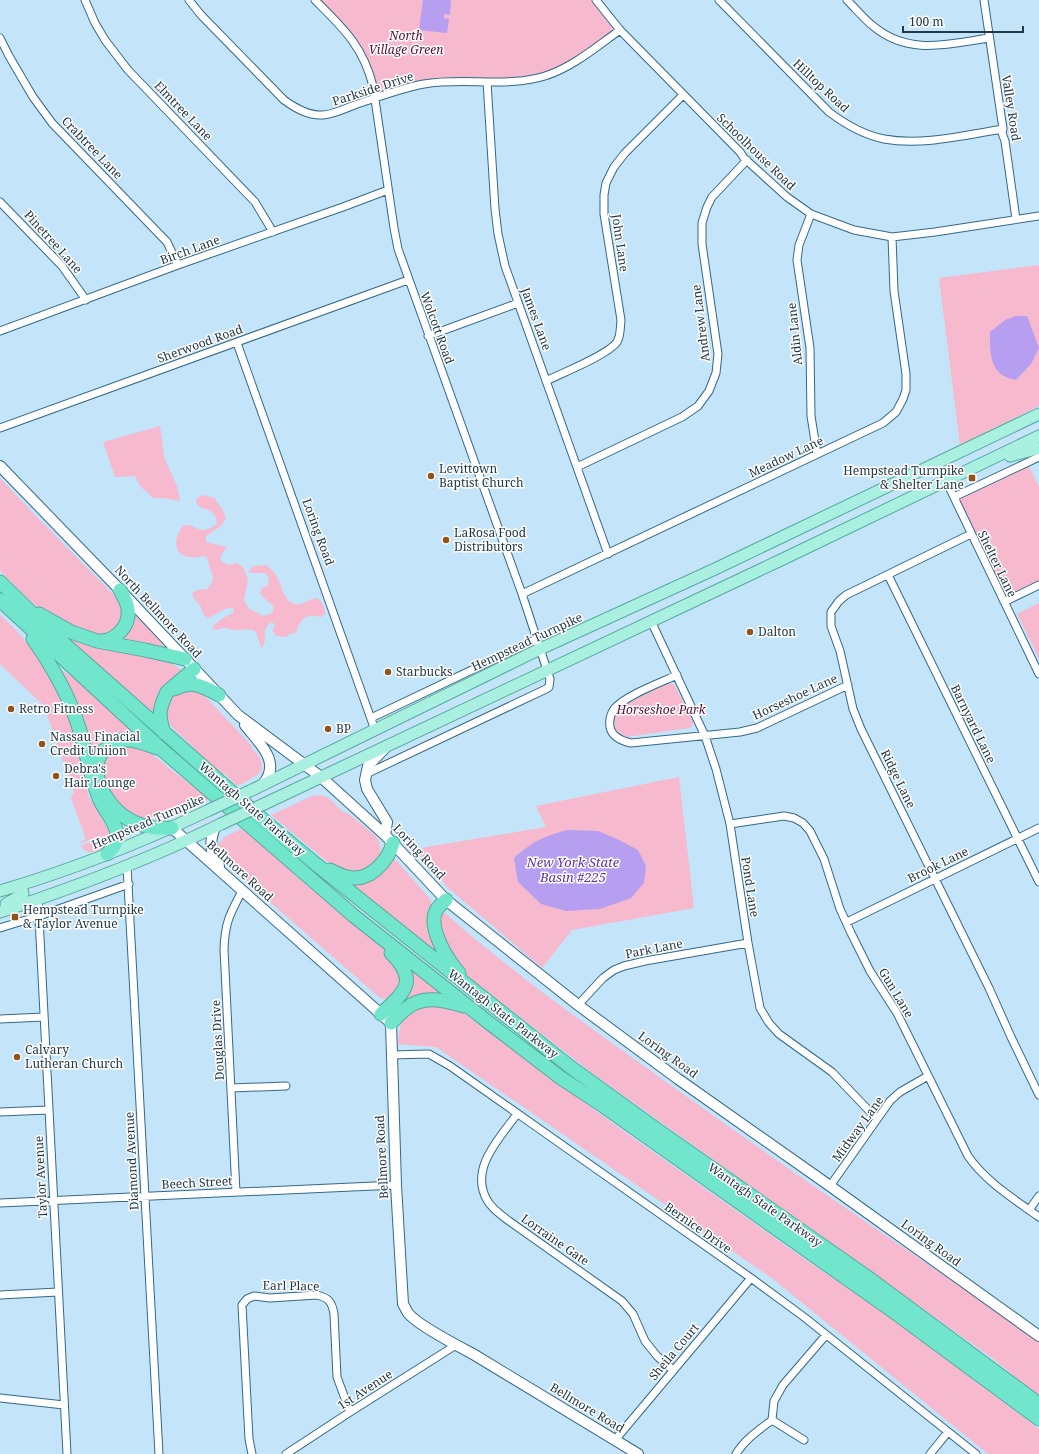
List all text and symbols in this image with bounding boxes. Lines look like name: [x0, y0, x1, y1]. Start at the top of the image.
scale bar: [903, 8, 1023, 34]
text: 100 m: [909, 13, 944, 30]
park label: North Village Green: [369, 27, 443, 58]
street label: Hilltop Road: [789, 55, 854, 117]
street label: Parkside Drive: [330, 67, 416, 110]
street label: Valley Road: [998, 74, 1025, 143]
street label: Elmtree Lane: [151, 77, 216, 144]
street label: Schoolhouse Road: [713, 110, 800, 194]
street label: Crabtree Lane: [58, 113, 127, 183]
street label: Pinetree Lane: [20, 206, 86, 277]
street label: John Lane: [608, 212, 633, 273]
street label: Birch Lane: [158, 231, 222, 268]
street label: James Lane: [517, 284, 556, 353]
street label: Andrew Lane: [687, 284, 714, 363]
street label: Wolcott Road: [417, 289, 459, 367]
street label: Aldin Lane: [783, 302, 806, 366]
street label: Sherwood Road: [155, 320, 246, 367]
street label: Meadow Lane: [746, 432, 826, 481]
place label: Levittown Baptist Church: [439, 460, 524, 491]
place label: Hempstead Turnpike & Shelter Lane: [843, 462, 964, 493]
marker: Levittown Baptist Church: [426, 471, 436, 481]
marker: Hempstead Turnpike & Shelter Lane: [967, 473, 977, 483]
street label: Loring Road: [298, 496, 339, 568]
place label: LaRosa Food Distributors: [454, 524, 527, 555]
street label: Shelter Lane: [974, 528, 1021, 600]
marker: LaRosa Food Distributors: [441, 535, 451, 545]
street label: North Bellmore Road: [111, 562, 206, 662]
street label: Hempstead Turnpike: [468, 608, 585, 675]
place label: Dalton: [758, 623, 796, 640]
marker: Dalton: [745, 627, 755, 637]
place label: Starbucks: [396, 663, 453, 680]
marker: Starbucks: [383, 667, 393, 677]
street label: Horseshoe Lane: [750, 669, 840, 724]
street label: Barnyard Lane: [947, 681, 1000, 766]
place label: Retro Fitness: [19, 700, 93, 717]
park label: Horseshoe Park: [615, 701, 707, 718]
marker: Retro Fitness: [6, 704, 16, 714]
place label: BP: [336, 720, 351, 737]
marker: BP: [323, 724, 333, 734]
place label: Nassau Finacial Credit Uniion: [50, 728, 140, 759]
marker: Nassau Finacial Credit Uniion: [37, 739, 47, 749]
street label: Ridge Lane: [877, 747, 920, 811]
street label: Wantagh State Parkway: [195, 758, 309, 860]
place label: Debra's Hair Lounge: [64, 760, 136, 791]
marker: Debra's Hair Lounge: [51, 771, 61, 781]
street label: Hempstead Turnpike: [89, 790, 207, 853]
street label: Loring Road: [389, 820, 450, 884]
street label: Bellmore Road: [203, 836, 278, 905]
street label: Brook Lane: [904, 842, 971, 887]
water label: New York State Basin #225: [526, 853, 620, 886]
street label: Pond Lane: [737, 856, 764, 918]
place label: Hempstead Turnpike & Taylor Avenue: [23, 901, 144, 932]
marker: Hempstead Turnpike & Taylor Avenue: [10, 912, 20, 922]
street label: Park Lane: [624, 935, 684, 962]
street label: Wantagh State Parkway: [444, 965, 562, 1062]
street label: Gun Lane: [875, 965, 918, 1021]
street label: Douglas Drive: [207, 999, 228, 1081]
street label: Loring Road: [635, 1027, 702, 1082]
place label: Calvary Lutheran Church: [25, 1041, 124, 1072]
marker: Calvary Lutheran Church: [12, 1052, 22, 1062]
street label: Midway Lane: [828, 1092, 887, 1165]
street label: Diamond Avenue: [120, 1111, 143, 1211]
street label: Bellmore Road: [371, 1114, 392, 1199]
street label: Taylor Avenue: [30, 1135, 51, 1219]
street label: Wantagh State Parkway: [705, 1159, 826, 1251]
street label: Beech Street: [161, 1172, 233, 1193]
street label: Bernice Drive: [661, 1198, 735, 1257]
street label: Lorraine Gate: [518, 1210, 593, 1269]
street label: Loring Road: [898, 1215, 965, 1270]
street label: Earl Place: [262, 1277, 320, 1294]
street label: Sheila Court: [645, 1319, 703, 1384]
street label: 1st Avenue: [334, 1365, 396, 1414]
street label: Bellmore Road: [547, 1379, 628, 1437]

